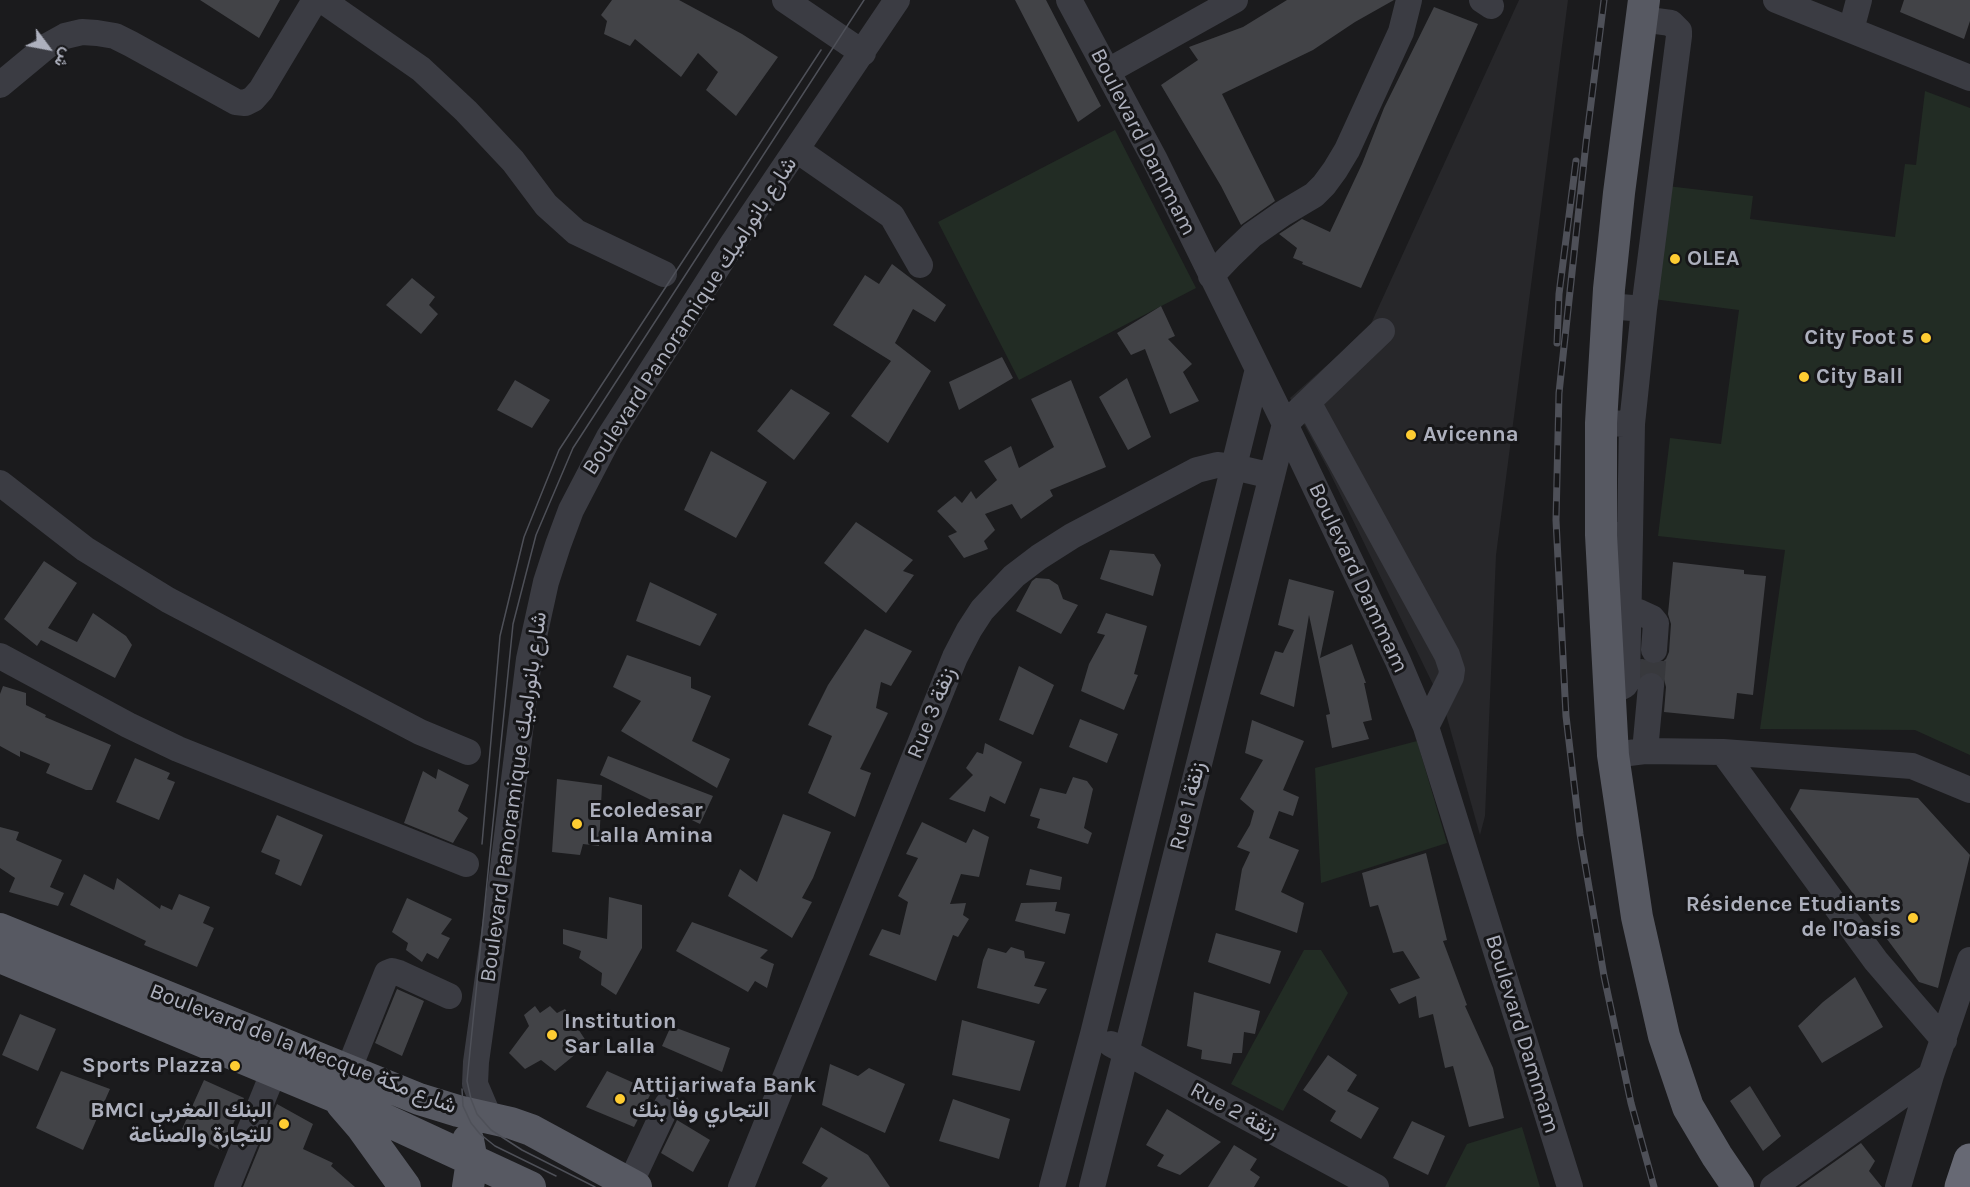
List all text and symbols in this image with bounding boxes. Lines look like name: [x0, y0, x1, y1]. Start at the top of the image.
north arrow: [18, 18, 78, 78]
street label: Boulevard Dammam: [1084, 44, 1202, 240]
text: ش: [51, 45, 77, 71]
street label: Boulevard Panoramique شارع بانوراميك: [577, 152, 803, 480]
place label: OLEA: [1687, 246, 1740, 272]
marker: OLEA: [1668, 252, 1682, 266]
place label: City Foot 5: [1804, 325, 1914, 351]
marker: City Foot 5: [1919, 331, 1933, 345]
place label: City Ball: [1816, 364, 1903, 390]
marker: City Ball: [1797, 370, 1811, 384]
place label: Avicenna: [1423, 422, 1519, 448]
marker: Avicenna: [1404, 428, 1418, 442]
street label: Boulevard Dammam: [1302, 479, 1414, 677]
street label: Boulevard Panoramique شارع بانوراميك: [475, 610, 553, 984]
street label: Rue 3 زنقة: [902, 663, 962, 763]
street label: Rue 1 زنقة: [1164, 759, 1212, 853]
place label: Ecoledesar Lalla Amina: [589, 798, 713, 849]
marker: Ecoledesar Lalla Amina: [570, 817, 584, 831]
place label: Résidence Etudiants de l'Oasis: [1686, 892, 1901, 944]
marker: Résidence Etudiants de l'Oasis: [1906, 911, 1920, 925]
street label: Boulevard Dammam: [1479, 931, 1565, 1137]
street label: Boulevard de la Mecque شارع مكة: [146, 978, 460, 1120]
place label: Institution Sar Lalla: [564, 1009, 676, 1060]
marker: Institution Sar Lalla: [545, 1028, 559, 1042]
place label: Sports Plazza: [82, 1053, 223, 1079]
marker: Sports Plazza: [228, 1059, 242, 1073]
place label: Attijariwafa Bank التجاري وفا بنك: [632, 1073, 816, 1124]
street label: Rue 2 زنقة: [1185, 1077, 1283, 1145]
marker: Attijariwafa Bank التجاري وفا بنك: [613, 1092, 627, 1106]
place label: BMCI البنك المغربي للتجارة والصناعة: [90, 1098, 272, 1150]
marker: BMCI البنك المغربي للتجارة والصناعة: [277, 1117, 291, 1131]

